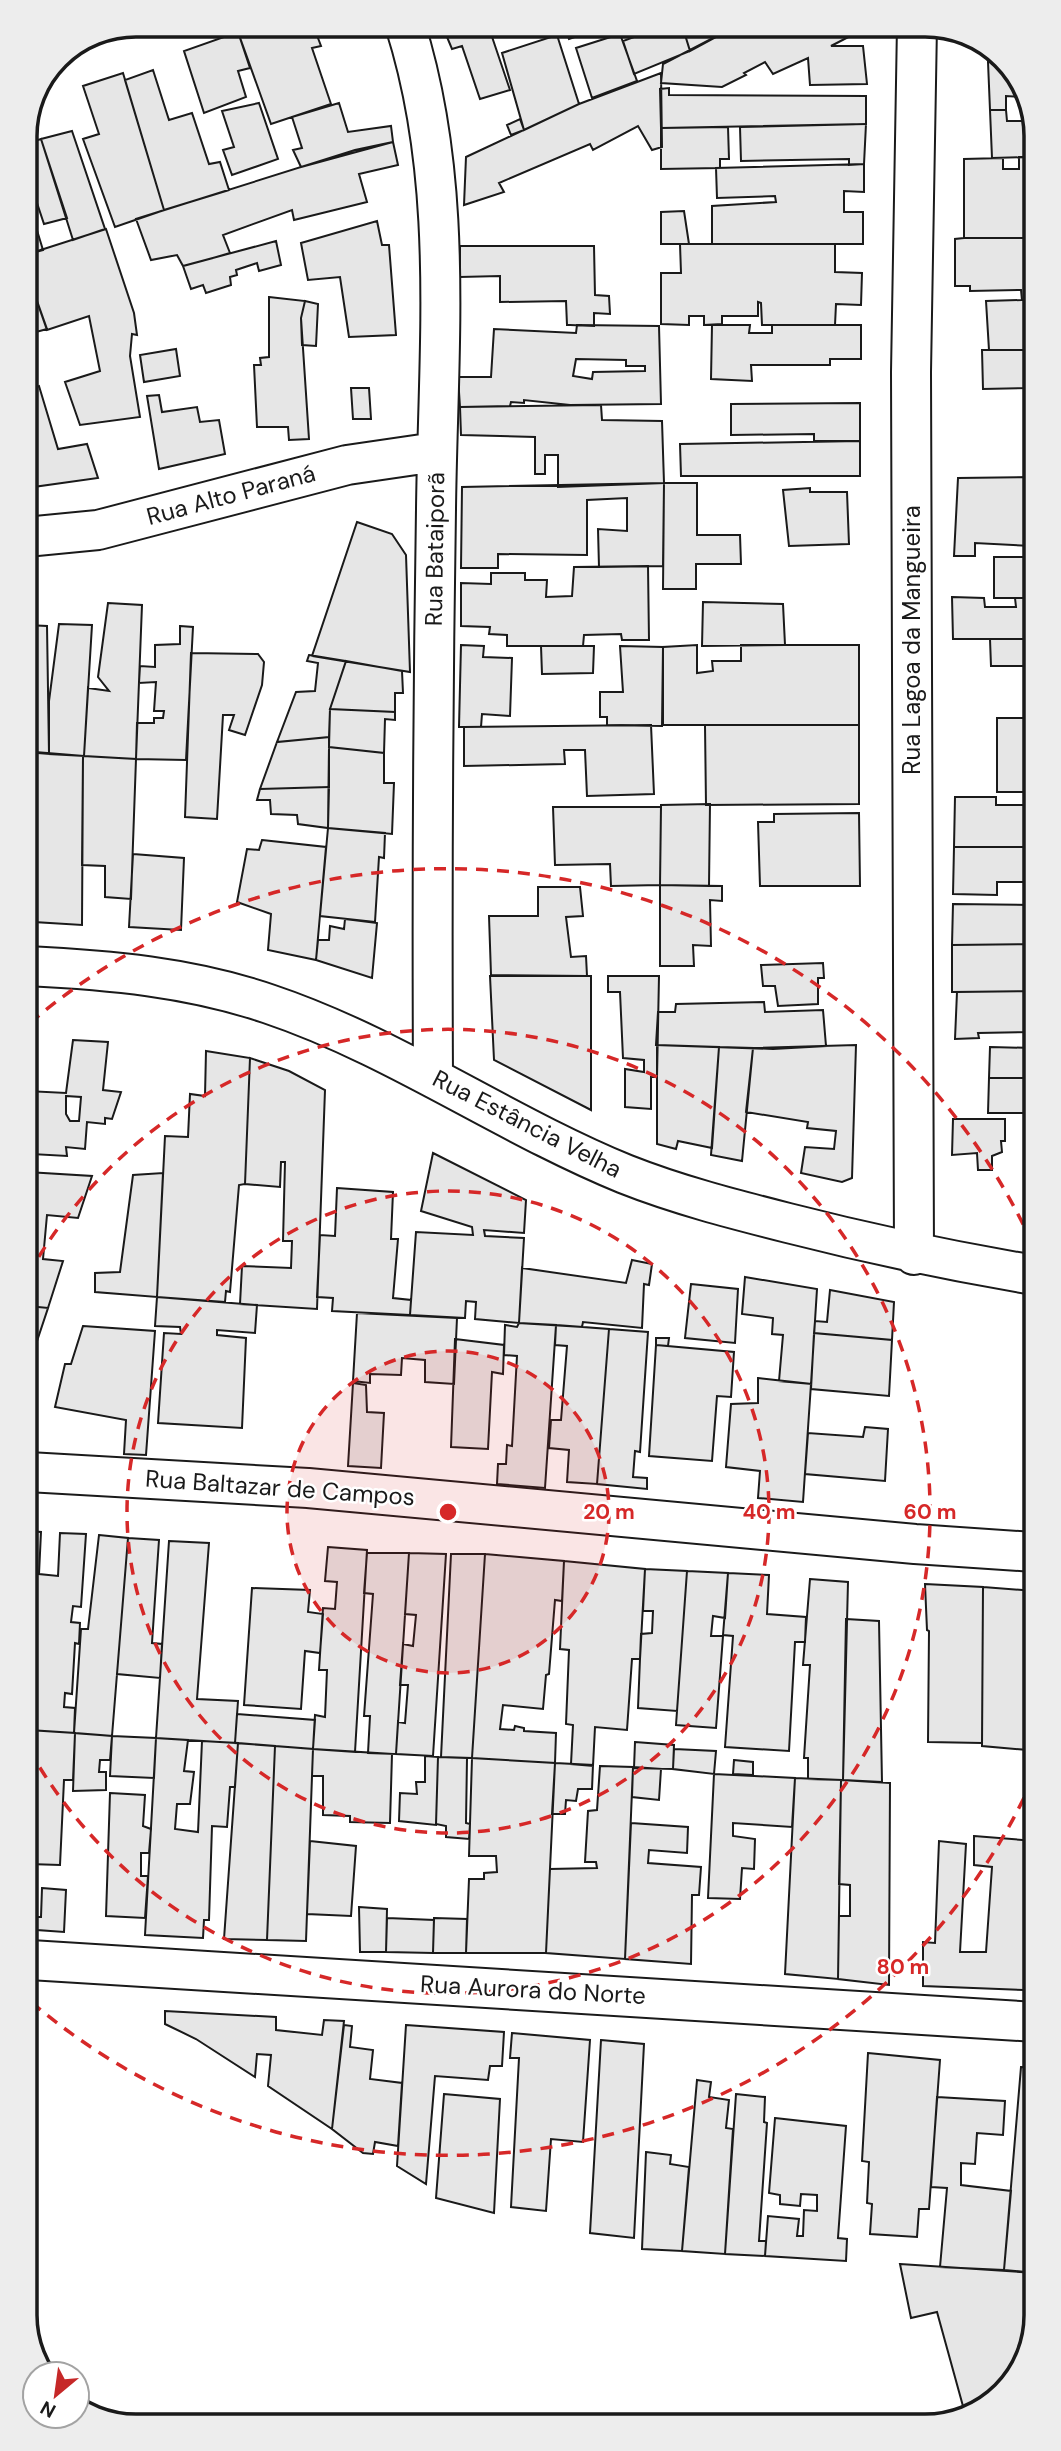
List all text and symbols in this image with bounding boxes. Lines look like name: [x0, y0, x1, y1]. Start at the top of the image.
street label: Rua Alto Paraná: [143, 457, 319, 532]
street label: Rua Bataiporã: [418, 472, 451, 626]
street label: Rua Lagoa da Mangueira: [896, 505, 927, 775]
street label: Rua Estância Velha: [428, 1063, 627, 1185]
street label: Rua Baltazar de Campos: [144, 1463, 416, 1512]
text: 20 m: [583, 1498, 635, 1526]
text: 40 m: [742, 1498, 796, 1526]
text: 60 m: [904, 1498, 956, 1526]
centre of rings: [436, 1500, 460, 1524]
text: 80 m: [877, 1953, 929, 1981]
street label: Rua Aurora do Norte: [419, 1968, 647, 2011]
north arrow: [21, 2360, 91, 2430]
text: N: [36, 2395, 60, 2424]

